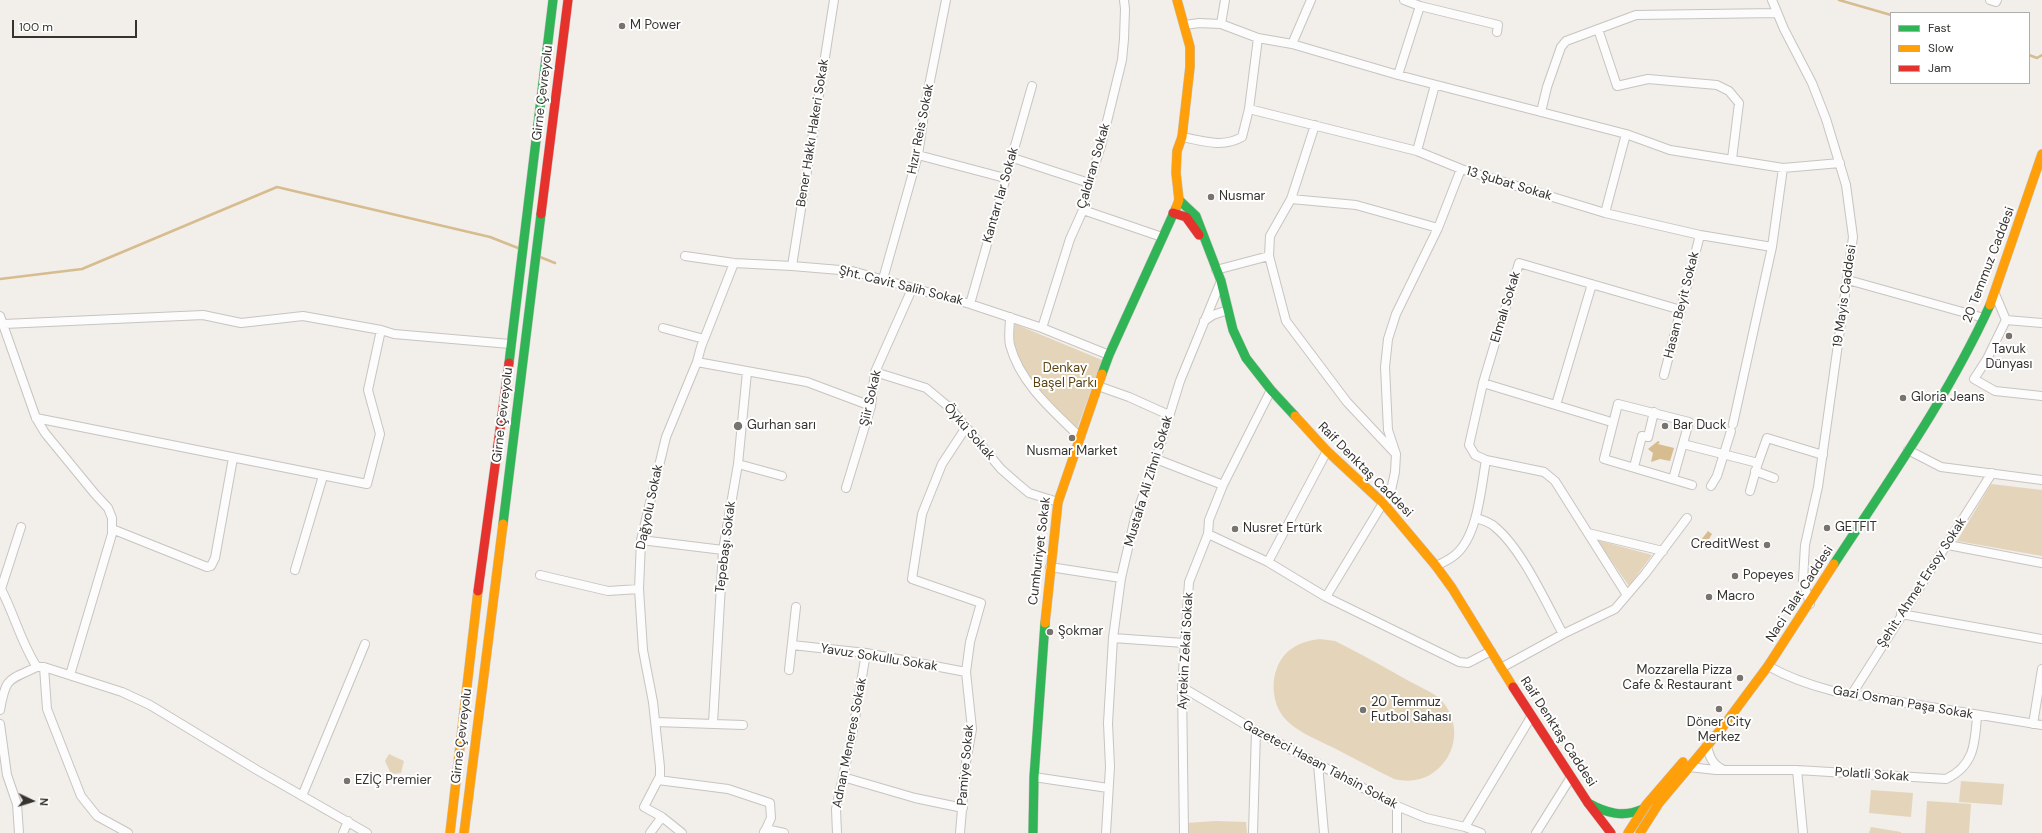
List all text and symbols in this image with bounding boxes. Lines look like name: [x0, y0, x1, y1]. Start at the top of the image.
scale bar: [14, 12, 139, 38]
legend: [1890, 12, 2030, 84]
place label: M Power: [630, 18, 681, 34]
text: 100 m: [19, 19, 53, 35]
text: Fast: [1928, 20, 1951, 36]
marker: M Power: [617, 21, 627, 31]
text: Slow: [1928, 40, 1954, 56]
street label: Girne Çevreyolu: [529, 45, 557, 141]
street label: Bener Hakkı Hakeri Sokak: [794, 58, 832, 208]
text: Jam: [1928, 60, 1951, 76]
street label: Hızır Reis Sokak: [905, 82, 937, 176]
street label: Çaldıran Sokak: [1074, 121, 1114, 211]
street label: Kantarı lar Sokak: [980, 145, 1022, 245]
street label: 13 Şubat Sokak: [1464, 164, 1554, 204]
place label: Nusmar: [1219, 189, 1265, 205]
marker: Nusmar: [1206, 192, 1216, 202]
street label: 20 Temmuz Caddesi: [1960, 205, 2018, 325]
street label: 19 Mayis Caddesi: [1830, 244, 1860, 348]
street label: Hasan Beyit Sokak: [1661, 250, 1703, 360]
street label: Şht. Cavit Salih Sokak: [837, 263, 965, 309]
street label: Elmalı Sokak: [1488, 270, 1524, 344]
marker: Tavuk Dünyası: [2004, 331, 2014, 341]
place label: Tavuk Dünyası: [1986, 342, 2032, 373]
park label: Denkay Başel Parkı: [1033, 361, 1097, 392]
street label: Girne Çevreyolu: [489, 367, 517, 463]
street label: Şiir Sokak: [857, 368, 885, 428]
place label: Gloria Jeans: [1911, 390, 1985, 406]
marker: Gloria Jeans: [1898, 393, 1908, 403]
street label: Öykü Sokak: [940, 400, 998, 464]
street label: Mustafa Ali Zihni Sokak: [1122, 413, 1176, 549]
place label: Gurhan sarı: [747, 418, 816, 434]
place label: Bar Duck: [1673, 418, 1727, 434]
street label: Raif Denktaş Caddesi: [1314, 419, 1416, 521]
marker: Gurhan sarı: [732, 420, 744, 432]
marker: Bar Duck: [1660, 421, 1670, 431]
marker: Nusmar Market: [1067, 433, 1077, 443]
place label: Nusmar Market: [1026, 444, 1118, 460]
street label: Dağyolu Sokak: [633, 463, 667, 551]
street label: Cumhuriyet Sokak: [1026, 496, 1054, 606]
street label: Tepebaşı Sokak: [713, 500, 739, 594]
street label: Şehit. Ahmet Ersoy Sokak: [1874, 515, 1970, 651]
place label: GETFIT: [1835, 520, 1877, 536]
place label: Nusret Ertürk: [1243, 521, 1322, 537]
marker: GETFIT: [1822, 523, 1832, 533]
marker: Nusret Ertürk: [1230, 524, 1240, 534]
place label: CreditWest: [1691, 537, 1759, 553]
marker: CreditWest: [1762, 540, 1772, 550]
street label: Naci Talat Caddesi: [1763, 543, 1837, 645]
place label: Popeyes: [1743, 568, 1794, 584]
marker: Popeyes: [1730, 571, 1740, 581]
place label: Macro: [1717, 589, 1755, 605]
street label: Aytekin Zekai Sokak: [1175, 592, 1197, 710]
marker: Macro: [1704, 592, 1714, 602]
place label: Şokmar: [1058, 624, 1103, 640]
marker: Şokmar: [1045, 627, 1055, 637]
street label: Yavuz Sokullu Sokak: [819, 641, 939, 675]
place label: Mozzarella Pizza Cafe & Restaurant: [1623, 663, 1732, 694]
marker: Mozzarella Pizza Cafe & Restaurant: [1735, 673, 1745, 683]
street label: Raif Denktaş Caddesi: [1517, 674, 1599, 790]
street label: Adnan Meneres Sokak: [830, 677, 870, 809]
street label: Gazi Osman Paşa Sokak: [1832, 683, 1974, 723]
street label: Girne Çevreyolu: [448, 688, 476, 784]
place label: 20 Temmuz Futbol Sahası: [1371, 695, 1451, 726]
marker: Döner City Merkez: [1714, 704, 1724, 714]
marker: 20 Temmuz Futbol Sahası: [1358, 705, 1368, 715]
place label: Döner City Merkez: [1687, 715, 1751, 746]
street label: Gazeteci Hasan Tahsin Sokak: [1240, 717, 1400, 813]
street label: Pamiye Sokak: [955, 724, 977, 806]
street label: Polatli Sokak: [1834, 765, 1910, 785]
place label: EZİÇ Premier: [355, 773, 432, 789]
marker: EZİÇ Premier: [342, 776, 352, 786]
north arrow: [12, 781, 52, 821]
text: N: [37, 797, 51, 806]

